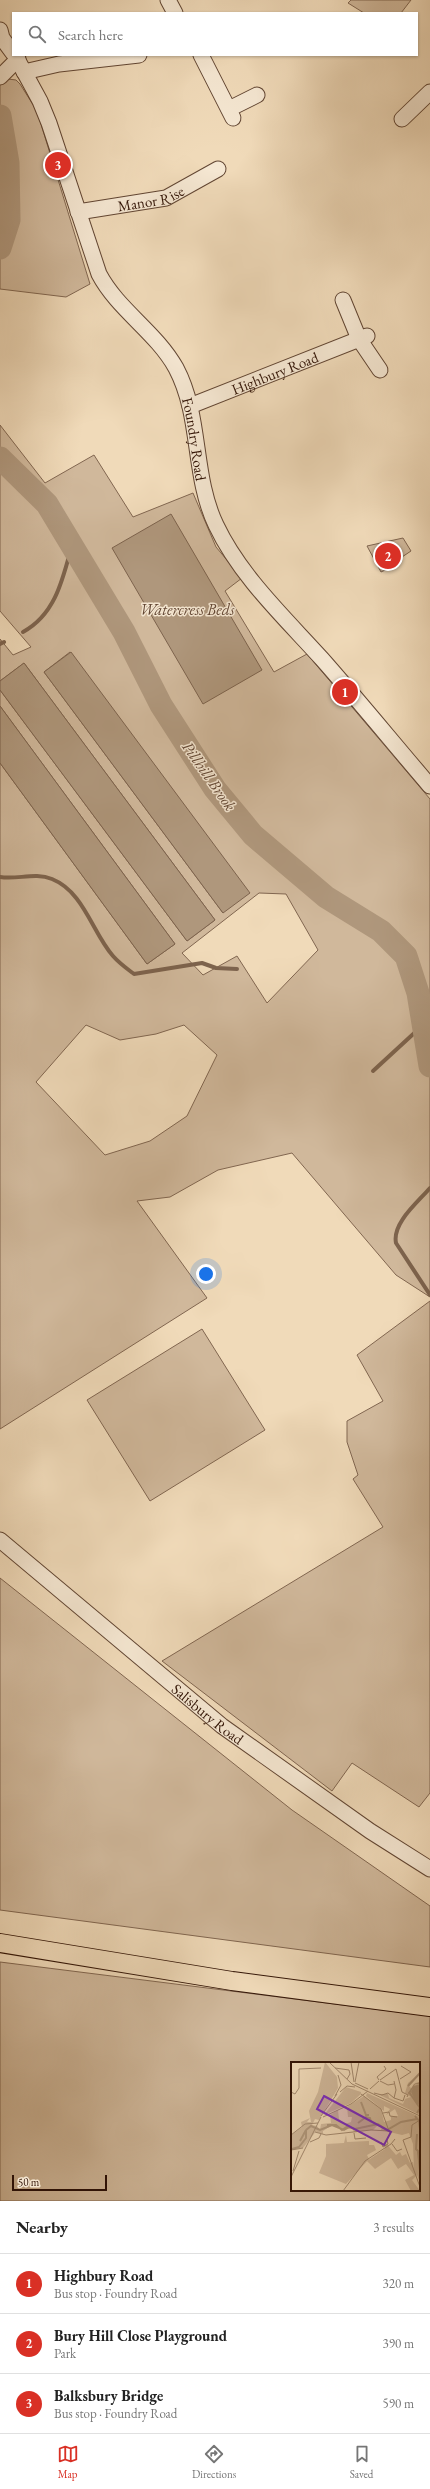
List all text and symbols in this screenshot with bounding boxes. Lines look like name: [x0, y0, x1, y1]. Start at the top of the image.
search box: [12, 12, 418, 56]
icon: search: [26, 23, 48, 45]
text: Search here: [58, 25, 123, 44]
pin: 3: [45, 150, 71, 180]
street label: Manor Rise: [116, 181, 187, 215]
street label: Highbury Road: [228, 347, 321, 398]
street label: Foundry Road: [178, 395, 211, 483]
pin: 2: [375, 541, 401, 571]
water label: Watercress Beds: [140, 599, 235, 620]
pin: 1: [332, 677, 358, 707]
water label: Pillhill Brook: [177, 737, 241, 816]
your location: [196, 1264, 216, 1284]
street label: Salisbury Road: [168, 1679, 248, 1748]
inset map: [291, 2062, 420, 2191]
scale bar: [12, 2173, 107, 2192]
text: 50 m: [18, 2175, 39, 2189]
text: Nearby: [16, 2216, 68, 2238]
text: 3 results: [373, 2219, 414, 2236]
text: Highbury Road: [54, 2266, 153, 2285]
text: 1: [26, 2275, 32, 2292]
text: 320 m: [383, 2275, 414, 2292]
text: Bus stop · Foundry Road: [54, 2285, 177, 2302]
text: Bury Hill Close Playground: [54, 2326, 227, 2345]
text: 2: [26, 2335, 32, 2352]
text: 390 m: [383, 2335, 414, 2352]
text: Park: [54, 2345, 76, 2362]
text: Balksbury Bridge: [54, 2386, 163, 2405]
text: 3: [26, 2395, 32, 2412]
text: 590 m: [383, 2395, 414, 2412]
text: Bus stop · Foundry Road: [54, 2405, 177, 2422]
tab: Map: [57, 2443, 79, 2481]
tab: Directions: [192, 2443, 236, 2481]
tab: Saved: [350, 2443, 373, 2481]

